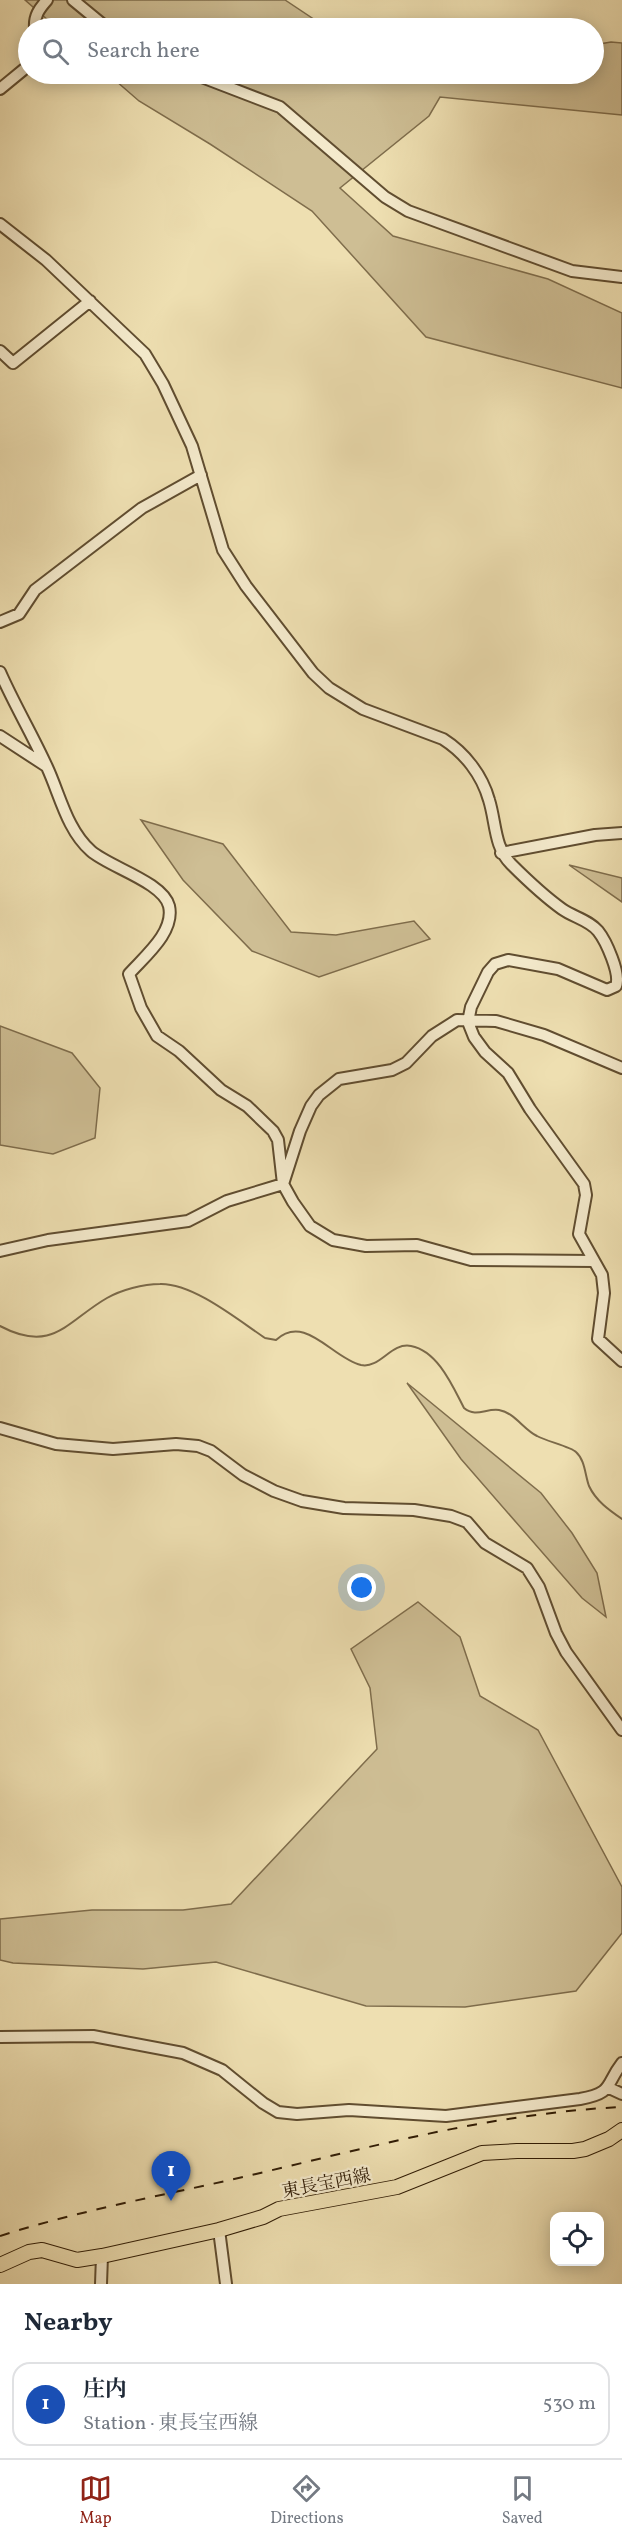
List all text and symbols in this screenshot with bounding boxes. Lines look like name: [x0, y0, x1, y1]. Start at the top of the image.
search box: [18, 18, 604, 84]
icon: search: [39, 35, 72, 68]
text: Search here: [87, 36, 200, 67]
your location: [347, 1573, 376, 1602]
pin: 1: [152, 2152, 190, 2201]
street label: 東長宝西線: [280, 2164, 373, 2205]
map controls: [550, 2212, 604, 2266]
button: locate: [550, 2212, 604, 2266]
text: Nearby: [24, 2305, 113, 2341]
text: 庄内: [83, 2375, 127, 2406]
text: 1: [41, 2390, 50, 2418]
text: 530 m: [543, 2390, 596, 2418]
text: Station · 東長宝西線: [83, 2410, 258, 2438]
tab: Map: [79, 2472, 112, 2530]
tab: Directions: [270, 2472, 344, 2530]
tab: Saved: [502, 2472, 543, 2530]

